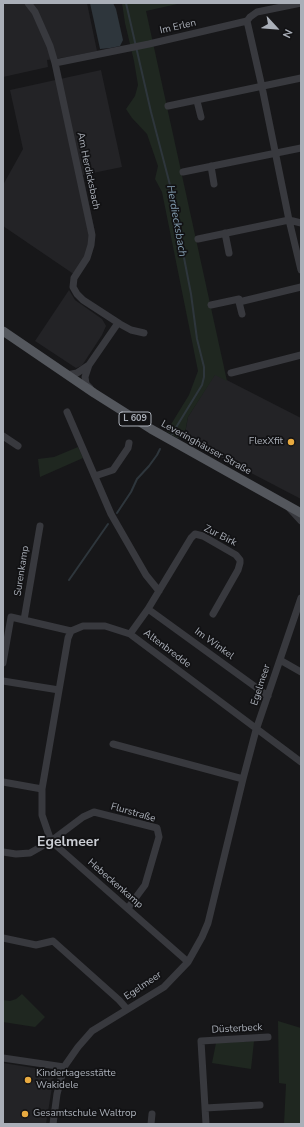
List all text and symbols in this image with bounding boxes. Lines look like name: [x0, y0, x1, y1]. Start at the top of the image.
north arrow: [256, 8, 296, 48]
street label: Im Erlen: [159, 17, 197, 37]
text: N: [279, 26, 296, 40]
street label: Am Herdicksbach: [74, 131, 102, 211]
water label: Herdiecksbach: [163, 184, 189, 258]
road number: L 609: [119, 412, 151, 426]
street label: Leveringhäuser Straße: [159, 418, 253, 478]
place label: FlexXfit: [249, 436, 283, 448]
marker: FlexXfit: [286, 437, 296, 447]
street label: Zur Birk: [202, 523, 238, 549]
street label: Surenkamp: [12, 545, 32, 597]
street label: Im Winkel: [192, 626, 236, 662]
street label: Altenbredde: [141, 627, 193, 671]
street label: Egelmeer: [249, 663, 273, 707]
street label: Flurstraße: [109, 801, 157, 825]
district label: Egelmeer: [37, 835, 99, 851]
street label: Hebeckenkamp: [85, 857, 145, 911]
street label: Egelmeer: [122, 969, 164, 1003]
street label: Düsterbeck: [211, 1022, 263, 1036]
place label: Kindertagesstätte Wakidele: [36, 1068, 116, 1092]
marker: Kindertagesstätte Wakidele: [23, 1075, 33, 1085]
place label: Gesamtschule Waltrop: [33, 1108, 136, 1120]
marker: Gesamtschule Waltrop: [20, 1109, 30, 1119]

